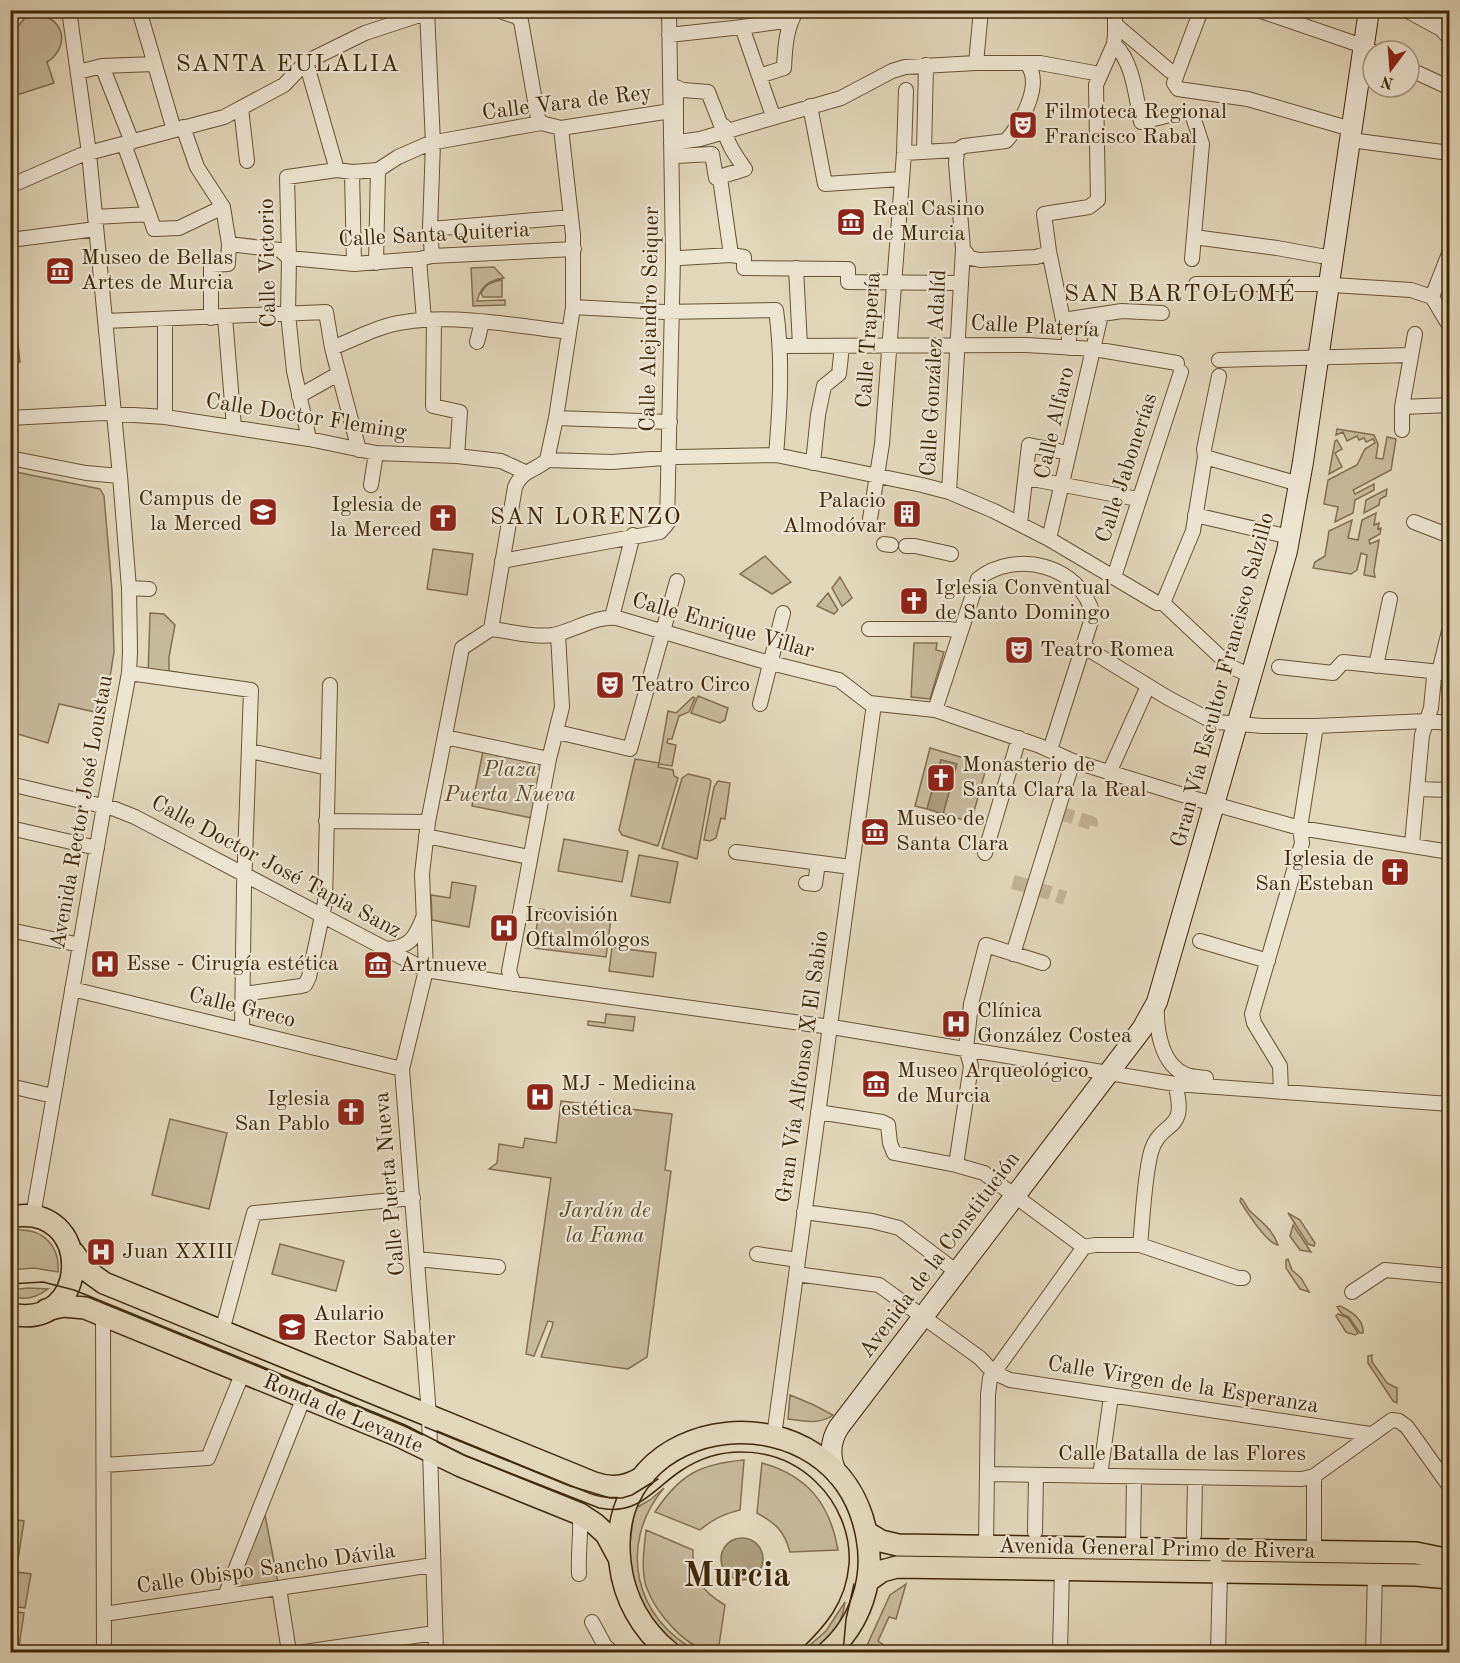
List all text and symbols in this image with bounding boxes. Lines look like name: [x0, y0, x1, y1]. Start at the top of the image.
north arrow: [1361, 39, 1421, 99]
district label: SANTA EULALIA: [176, 53, 400, 77]
text: N: [1379, 72, 1396, 91]
street label: Calle Vara de Rey: [481, 82, 654, 124]
place label: Filmoteca Regional Francisco Rabal: [1044, 101, 1227, 148]
theatre icon: Filmoteca Regional Francisco Rabal: [1007, 109, 1039, 141]
street label: Calle Victorio: [256, 198, 280, 328]
place label: Real Casino de Murcia: [872, 198, 985, 245]
street label: Calle Alejandro Seiquer: [637, 206, 663, 432]
museum icon: Real Casino de Murcia: [835, 206, 867, 238]
street label: Calle Santa Quiteria: [338, 219, 530, 251]
place label: Museo de Bellas Artes de Murcia: [81, 247, 234, 294]
museum icon: Museo de Bellas Artes de Murcia: [44, 255, 76, 287]
street label: Calle González Adalíd: [918, 269, 950, 477]
street label: Calle Trapería: [853, 271, 885, 409]
district label: SAN BARTOLOMÉ: [1064, 279, 1296, 307]
street label: Calle Platería: [970, 313, 1100, 341]
street label: Calle Alfaro: [1031, 365, 1079, 481]
street label: Calle Doctor Fleming: [204, 390, 408, 444]
street label: Calle Jabonerías: [1092, 390, 1162, 546]
place label: Campus de la Merced: [138, 488, 242, 535]
place label: Palacio Almodóvar: [783, 490, 886, 537]
place label: Iglesia de la Merced: [330, 494, 422, 541]
school or university icon: Campus de la Merced: [247, 496, 279, 528]
building icon: Palacio Almodóvar: [891, 498, 923, 530]
church icon: Iglesia de la Merced: [427, 502, 459, 534]
district label: SAN LORENZO: [490, 506, 682, 530]
street label: Gran Vía Escultor Francisco Salzillo: [1168, 510, 1278, 850]
place label: Iglesia Conventual de Santo Domingo: [935, 577, 1111, 624]
church icon: Iglesia Conventual de Santo Domingo: [898, 585, 930, 617]
street label: Calle Enrique Villar: [629, 589, 817, 663]
theatre icon: Teatro Romea: [1003, 634, 1035, 666]
place label: Teatro Romea: [1040, 639, 1174, 661]
theatre icon: Teatro Circo: [594, 669, 626, 701]
street label: Avenida Rector José Loustau: [47, 673, 117, 951]
place label: Teatro Circo: [631, 674, 750, 696]
place label: Monasterio de Santa Clara la Real: [962, 754, 1146, 801]
park label: Plaza Puerta Nueva: [443, 759, 576, 806]
church icon: Monasterio de Santa Clara la Real: [925, 762, 957, 794]
street label: Calle Doctor José Tapia Sanz: [147, 792, 405, 942]
place label: Museo de Santa Clara: [896, 808, 1009, 855]
museum icon: Museo de Santa Clara: [859, 816, 891, 848]
place label: Iglesia de San Esteban: [1255, 848, 1374, 895]
church icon: Iglesia de San Esteban: [1379, 856, 1411, 888]
place label: Ircovisión Oftalmólogos: [525, 904, 650, 951]
hospital icon: Ircovisión Oftalmólogos: [488, 912, 520, 944]
street label: Gran Vía Alfonso X El Sabio: [773, 929, 833, 1205]
hospital icon: Esse - Cirugía estética: [89, 948, 121, 980]
museum icon: Artnueve: [362, 949, 394, 981]
place label: Esse - Cirugía estética: [126, 953, 339, 975]
place label: Artnueve: [399, 954, 487, 976]
street label: Calle Greco: [186, 984, 298, 1032]
place label: Clínica González Costea: [977, 1000, 1132, 1047]
hospital icon: Clínica González Costea: [940, 1008, 972, 1040]
place label: Museo Arqueológico de Murcia: [897, 1060, 1089, 1107]
museum icon: Museo Arqueológico de Murcia: [860, 1068, 892, 1100]
place label: MJ - Medicina estética: [561, 1073, 696, 1120]
hospital icon: MJ - Medicina estética: [524, 1081, 556, 1113]
place label: Iglesia San Pablo: [234, 1088, 330, 1135]
street label: Calle Puerta Nueva: [371, 1091, 409, 1277]
church icon: Iglesia San Pablo: [335, 1096, 367, 1128]
street label: Avenida de la Constitución: [855, 1148, 1025, 1362]
park label: Jardín de la Fama: [559, 1200, 651, 1247]
hospital icon: Juan XXIII: [85, 1236, 117, 1268]
place label: Juan XXIII: [122, 1241, 234, 1263]
place label: Aulario Rector Sabater: [313, 1303, 456, 1350]
school or university icon: Aulario Rector Sabater: [276, 1311, 308, 1343]
street label: Calle Virgen de la Esperanza: [1046, 1353, 1320, 1417]
street label: Ronda de Levante: [260, 1370, 426, 1458]
street label: Calle Batalla de las Flores: [1058, 1443, 1306, 1465]
street label: Avenida General Primo de Rivera: [998, 1535, 1316, 1563]
street label: Calle Obispo Sancho Dávila: [135, 1540, 397, 1598]
district label: Murcia: [684, 1560, 790, 1594]

